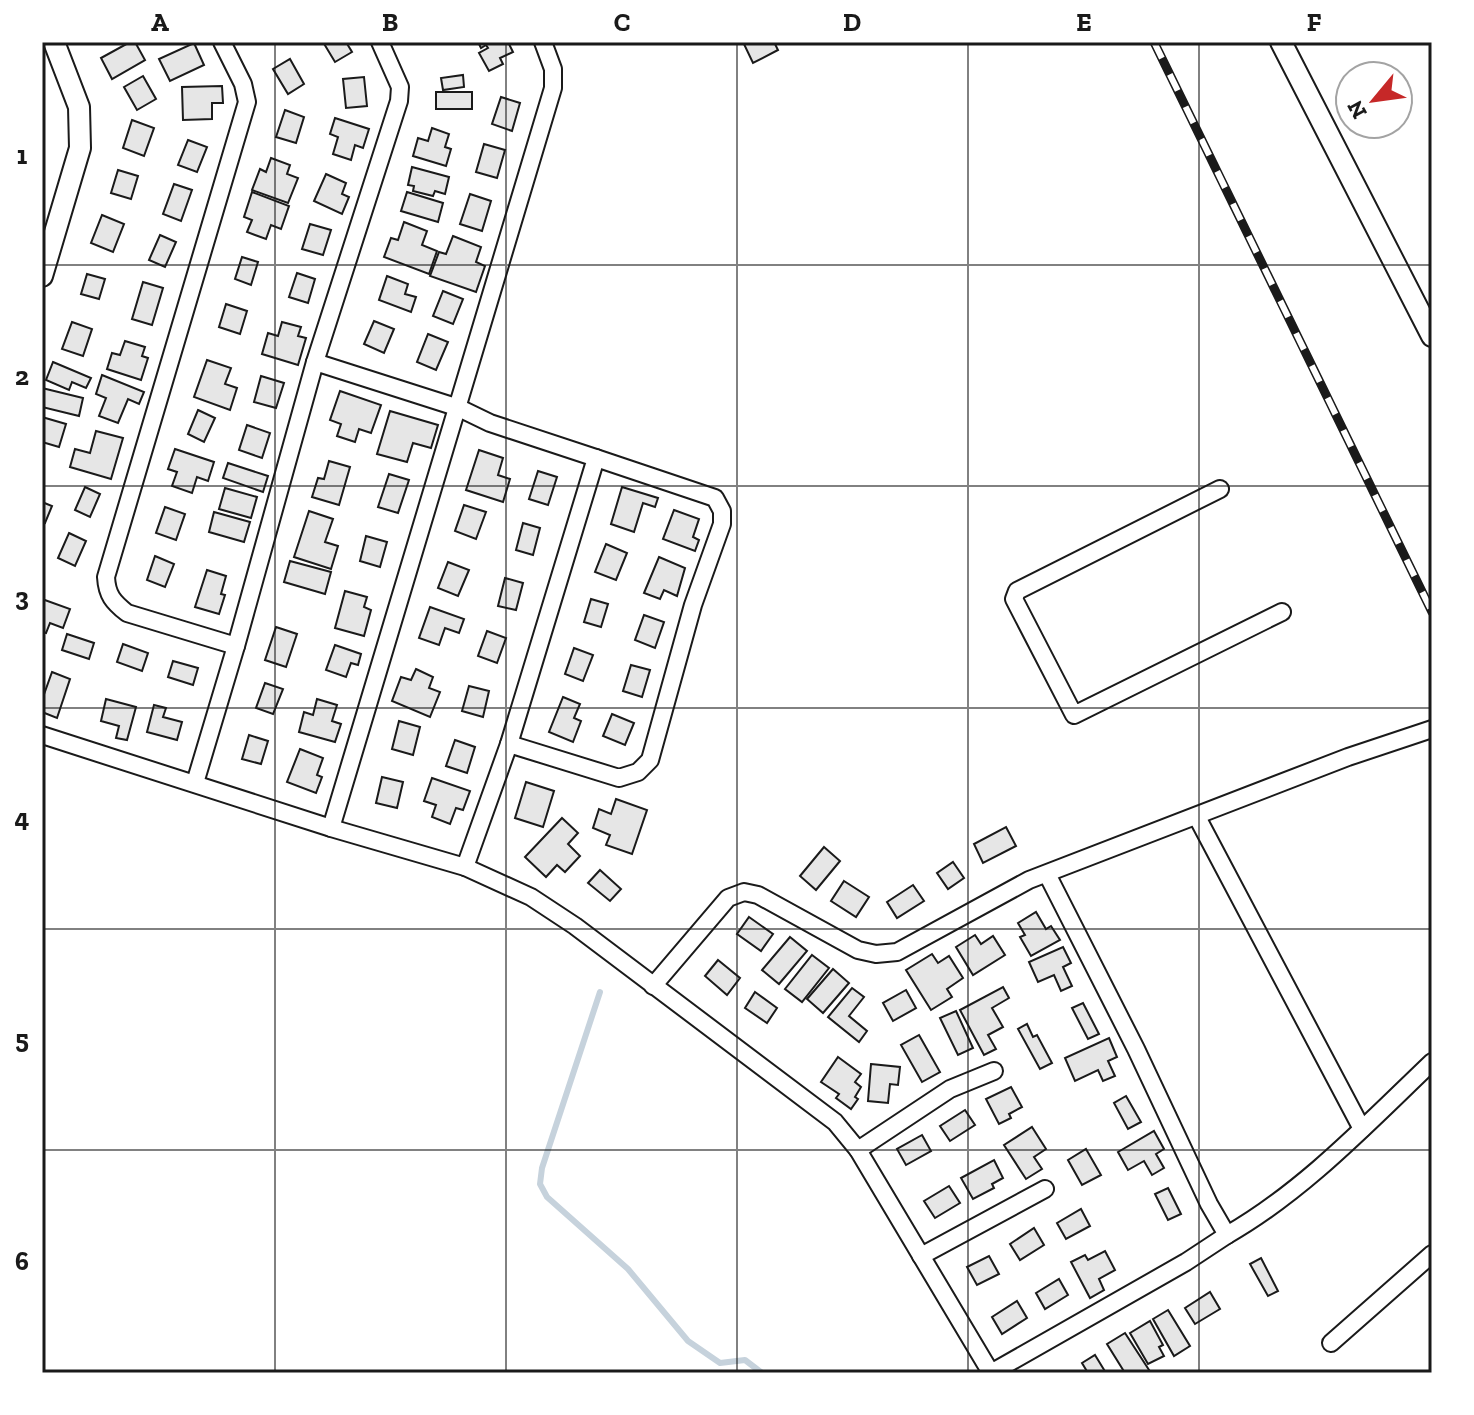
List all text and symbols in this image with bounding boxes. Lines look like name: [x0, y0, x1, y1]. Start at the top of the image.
text: A: [151, 6, 169, 38]
text: B: [382, 6, 398, 38]
text: C: [614, 6, 630, 38]
text: D: [843, 6, 861, 38]
text: E: [1076, 6, 1092, 38]
text: F: [1307, 6, 1322, 38]
north arrow: [1334, 60, 1414, 140]
text: N: [1341, 95, 1373, 123]
text: 1: [17, 139, 28, 171]
text: 2: [15, 360, 29, 392]
text: 3: [15, 581, 29, 613]
text: 4: [15, 802, 30, 834]
text: 5: [15, 1023, 29, 1055]
text: 6: [15, 1245, 29, 1277]

